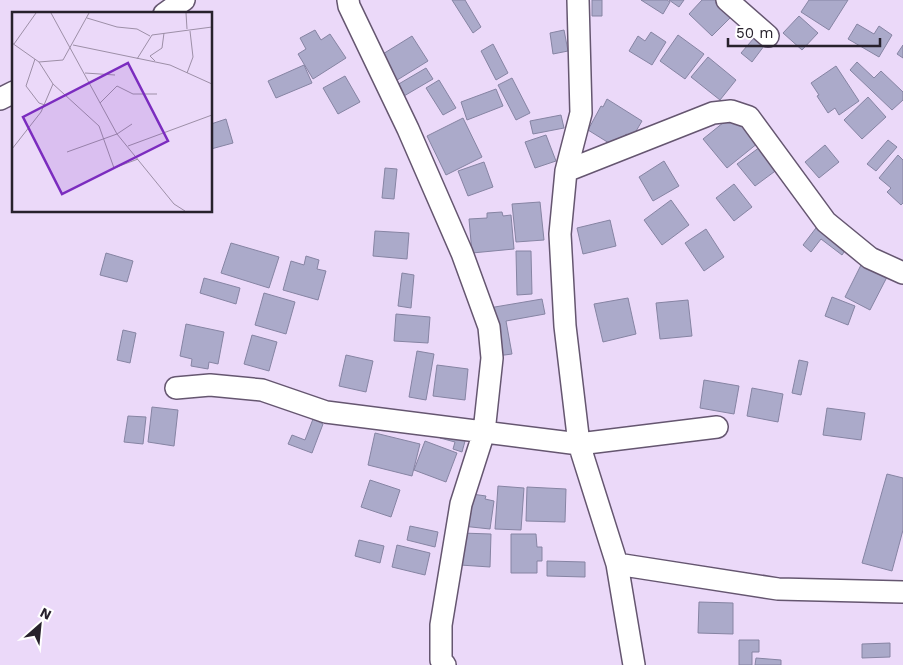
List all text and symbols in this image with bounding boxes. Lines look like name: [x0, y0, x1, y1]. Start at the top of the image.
inset map: [12, 12, 212, 212]
scale bar: [728, 15, 880, 47]
text: 50 m: [736, 24, 773, 42]
north arrow: [15, 600, 65, 650]
text: N: [38, 604, 54, 623]

